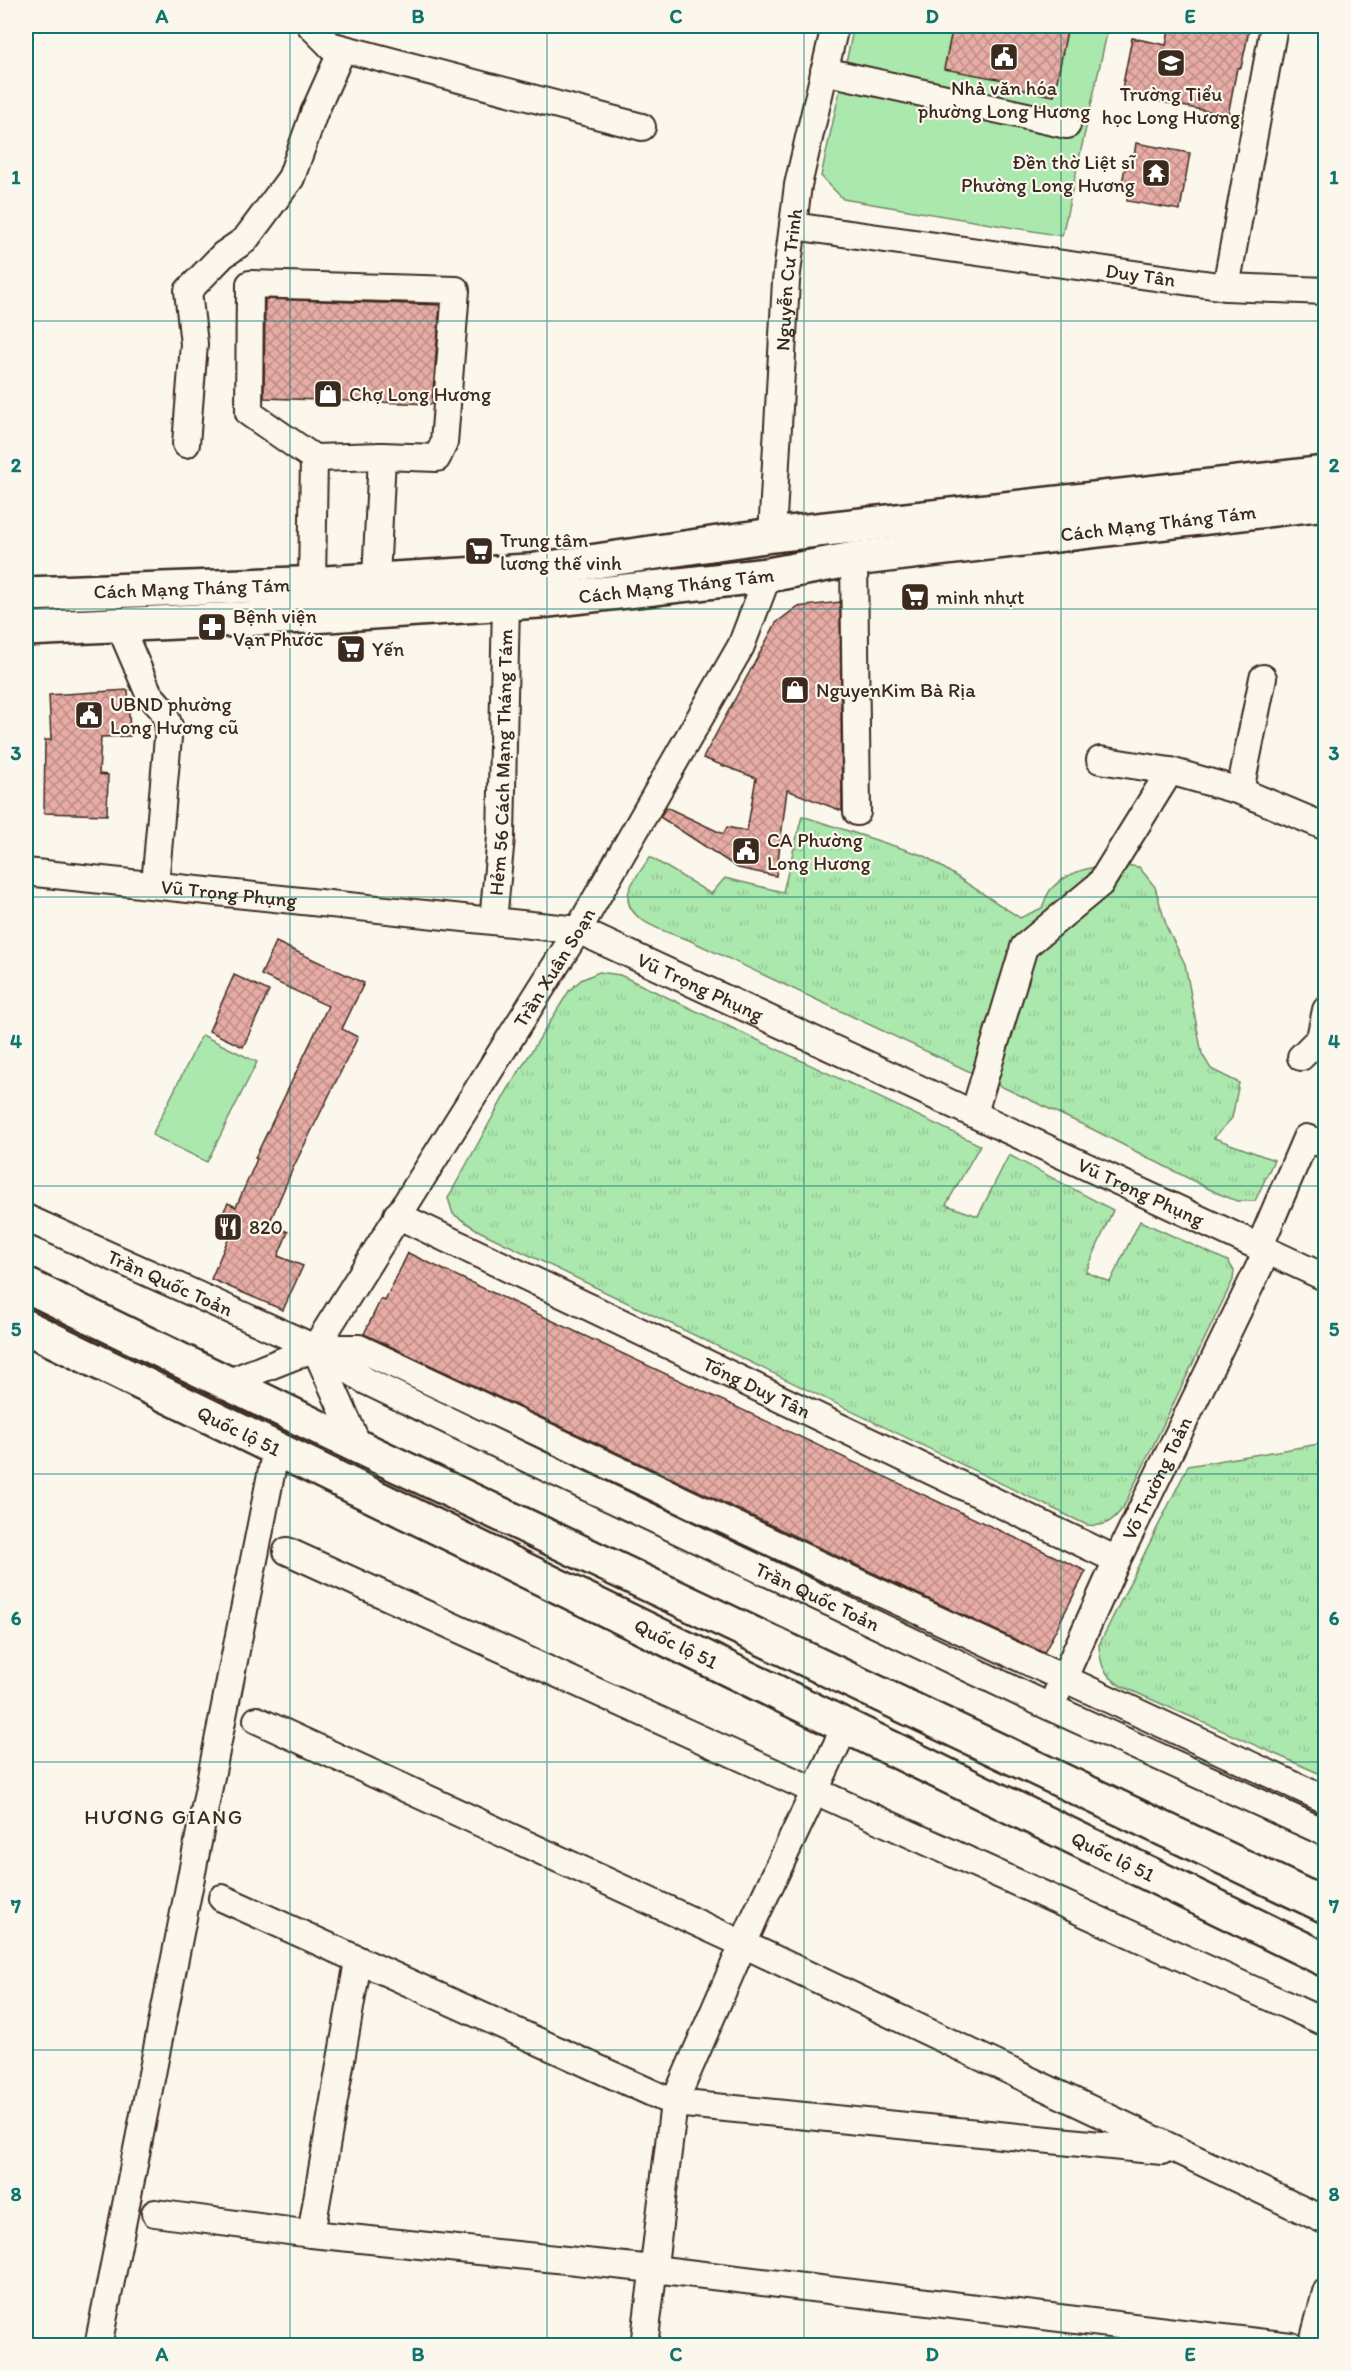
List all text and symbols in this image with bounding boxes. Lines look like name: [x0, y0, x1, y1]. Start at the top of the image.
text: A: [155, 4, 169, 28]
text: B: [412, 4, 425, 28]
text: C: [670, 4, 683, 28]
text: D: [925, 4, 939, 28]
text: E: [1184, 4, 1196, 28]
public building icon: Nhà văn hóa phường Long Hương: [988, 41, 1020, 73]
school or university icon: Trường Tiểu học Long Hương: [1155, 47, 1187, 79]
place label: Nhà văn hóa phường Long Hương: [918, 76, 1091, 123]
place label: Trường Tiểu học Long Hương: [1102, 82, 1241, 129]
place label: Đền thờ Liệt sĩ Phường Long Hương: [961, 150, 1136, 197]
temple icon: Đền thờ Liệt sĩ Phường Long Hương: [1140, 157, 1172, 189]
text: 1: [11, 165, 21, 189]
text: 1: [1329, 165, 1339, 189]
street label: Nguyễn Cư Trinh: [770, 207, 807, 351]
street label: Duy Tân: [1104, 258, 1177, 292]
shop icon: Chợ Long Hương: [312, 378, 344, 410]
place label: Chợ Long Hương: [349, 382, 492, 406]
text: 2: [11, 453, 22, 477]
text: 2: [1329, 453, 1340, 477]
street label: Cách Mạng Tháng Tám: [1059, 499, 1257, 546]
place label: Trung tâm lương thế vinh: [500, 528, 622, 575]
supermarket icon: Trung tâm lương thế vinh: [463, 535, 495, 567]
street label: Cách Mạng Tháng Tám: [577, 562, 776, 608]
street label: Cách Mạng Tháng Tám: [93, 572, 291, 604]
supermarket icon: minh nhựt: [899, 581, 931, 613]
place label: minh nhựt: [936, 585, 1025, 609]
place label: Bệnh viện Vạn Phước: [233, 604, 323, 651]
pharmacy icon: Bệnh viện Vạn Phước: [196, 611, 228, 643]
street label: Hẻm 56 Cách Mạng Tháng Tám: [483, 628, 517, 897]
supermarket icon: Yến: [335, 633, 367, 665]
place label: Yến: [372, 637, 404, 661]
shop icon: NguyenKim Bà Rịa: [779, 674, 811, 706]
place label: NguyenKim Bà Rịa: [816, 678, 976, 702]
place label: UBND phường Long Hương cũ: [110, 692, 239, 739]
public building icon: UBND phường Long Hương cũ: [73, 699, 105, 731]
text: 3: [11, 741, 22, 765]
text: 3: [1329, 741, 1340, 765]
place label: CA Phường Long Hương: [767, 828, 871, 875]
public building icon: CA Phường Long Hương: [730, 835, 762, 867]
street label: Vũ Trọng Phụng: [160, 874, 299, 912]
street label: Trần Xuân Soạn: [508, 903, 600, 1032]
street label: Vũ Trọng Phụng: [633, 947, 768, 1027]
text: 4: [10, 1029, 22, 1053]
text: 4: [1328, 1029, 1340, 1053]
street label: Vũ Trọng Phụng: [1074, 1152, 1209, 1232]
restaurant icon: 820: [212, 1211, 244, 1243]
place label: 820: [249, 1215, 283, 1239]
street label: Trần Quốc Toản: [104, 1244, 237, 1321]
text: 5: [11, 1317, 22, 1341]
text: 5: [1329, 1317, 1340, 1341]
street label: Tống Duy Tân: [699, 1351, 815, 1423]
street label: Quốc lộ 51: [193, 1400, 285, 1461]
street label: Võ Trường Toản: [1117, 1412, 1197, 1544]
street label: Trần Quốc Toản: [751, 1557, 884, 1636]
text: 6: [11, 1606, 22, 1630]
text: 6: [1329, 1606, 1340, 1630]
street label: Quốc lộ 51: [630, 1613, 722, 1674]
district label: HƯƠNG GIANG: [84, 1804, 244, 1829]
street label: Quốc lộ 51: [1067, 1826, 1159, 1887]
text: 7: [10, 1894, 21, 1918]
text: 7: [1328, 1894, 1339, 1918]
text: 8: [11, 2182, 22, 2206]
text: 8: [1329, 2182, 1340, 2206]
text: A: [155, 2342, 169, 2366]
text: B: [412, 2342, 425, 2366]
text: C: [670, 2342, 683, 2366]
text: D: [925, 2342, 939, 2366]
text: E: [1184, 2342, 1196, 2366]

